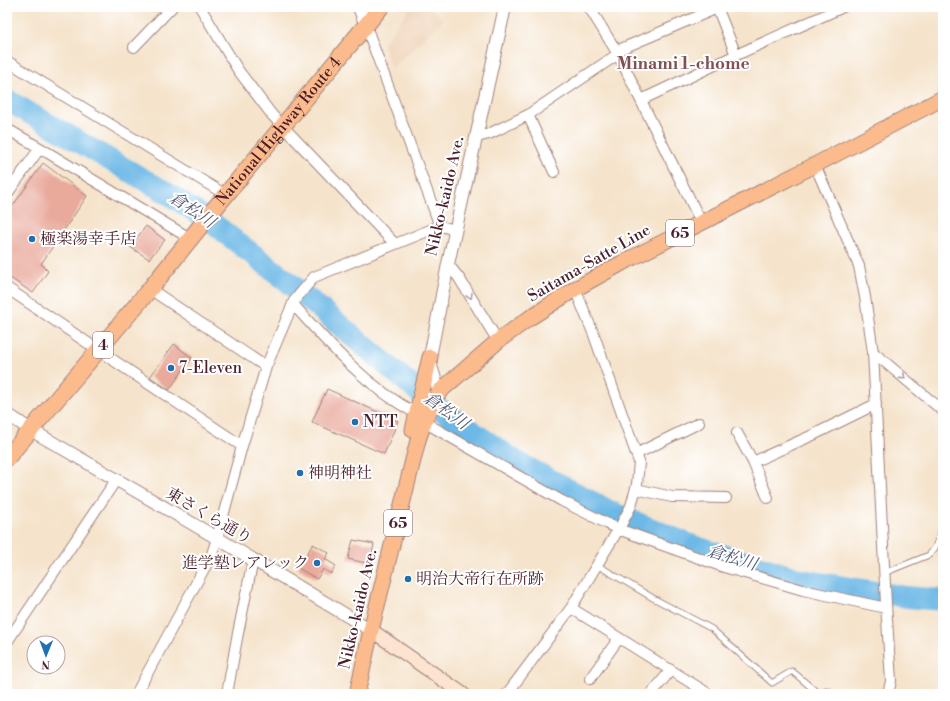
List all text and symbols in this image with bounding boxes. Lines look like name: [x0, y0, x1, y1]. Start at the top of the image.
street label: National Highway Route 4: [211, 52, 346, 210]
district label: Minami 1-chome: [616, 53, 750, 75]
street label: Nikko-kaido Ave.: [422, 134, 468, 258]
water label: 倉松川: [165, 187, 221, 234]
street label: Saitama-Satte Line: [524, 220, 654, 306]
road number: 65: [666, 220, 694, 246]
place label: 極楽湯幸手店: [40, 229, 136, 249]
marker: 極楽湯幸手店: [27, 234, 37, 244]
one-way arrow: [465, 292, 473, 299]
road number: 4: [93, 332, 113, 358]
place label: 7-Eleven: [179, 358, 242, 378]
marker: 7-Eleven: [166, 363, 176, 373]
one-way arrow: [898, 373, 906, 380]
water label: 倉松川: [419, 387, 475, 436]
place label: NTT: [363, 412, 397, 432]
marker: NTT: [350, 417, 360, 427]
place label: 神明神社: [308, 463, 372, 483]
marker: 神明神社: [295, 468, 305, 478]
street label: 東さくら通り: [162, 483, 256, 549]
road number: 65: [384, 510, 412, 536]
water label: 倉松川: [704, 540, 762, 577]
street label: Nikko-kaido Ave.: [335, 547, 381, 671]
place label: 進学塾レアレック: [182, 553, 309, 573]
marker: 進学塾レアレック: [312, 558, 322, 568]
place label: 明治大帝行在所跡: [416, 569, 544, 589]
marker: 明治大帝行在所跡: [403, 574, 413, 584]
north arrow: [26, 635, 66, 675]
text: N: [41, 657, 50, 671]

